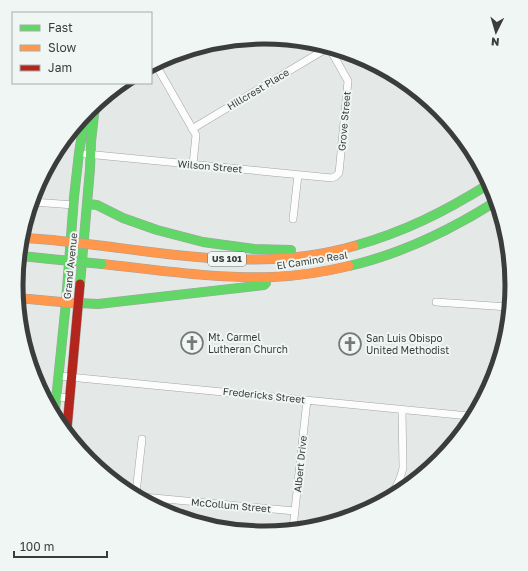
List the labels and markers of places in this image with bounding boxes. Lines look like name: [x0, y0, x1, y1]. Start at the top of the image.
church icon: Mt. Carmel Lutheran Church: [179, 330, 205, 356]
place label: Mt. Carmel Lutheran Church: [208, 331, 288, 355]
church icon: San Luis Obispo United Methodist: [337, 331, 363, 357]
place label: San Luis Obispo United Methodist: [366, 332, 449, 356]

